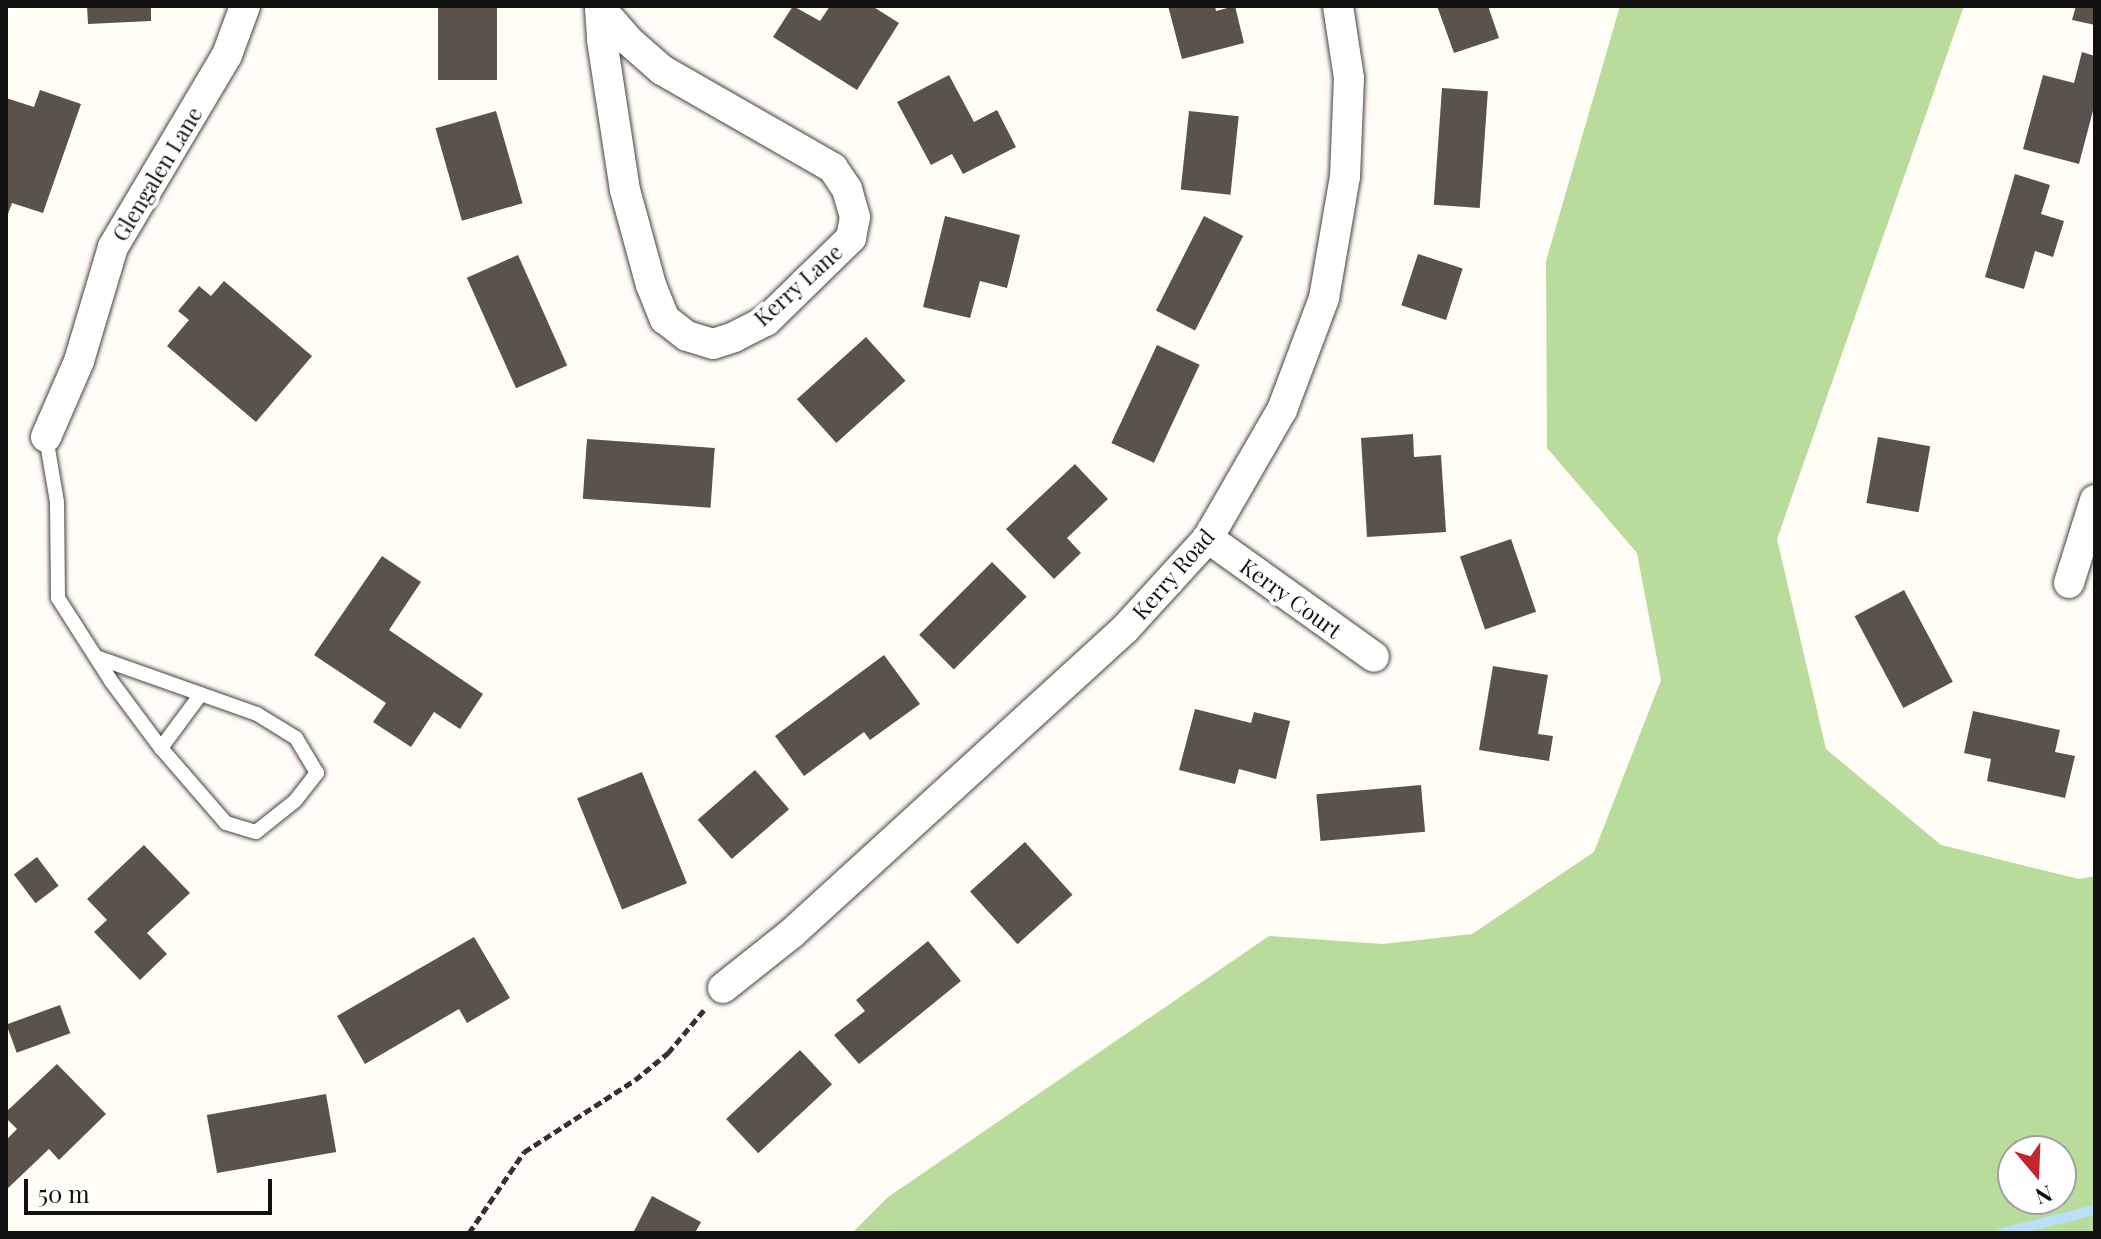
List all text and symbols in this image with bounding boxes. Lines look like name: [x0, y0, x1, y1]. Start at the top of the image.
street label: Glengalen Lane: [107, 102, 207, 246]
street label: Kerry Lane: [748, 238, 848, 332]
street label: Kerry Road: [1126, 523, 1220, 625]
street label: Kerry Court: [1235, 552, 1347, 644]
north arrow: [1997, 1135, 2077, 1215]
scale bar: [28, 1163, 276, 1213]
text: 50 m: [38, 1177, 90, 1209]
text: N: [2032, 1179, 2057, 1213]

